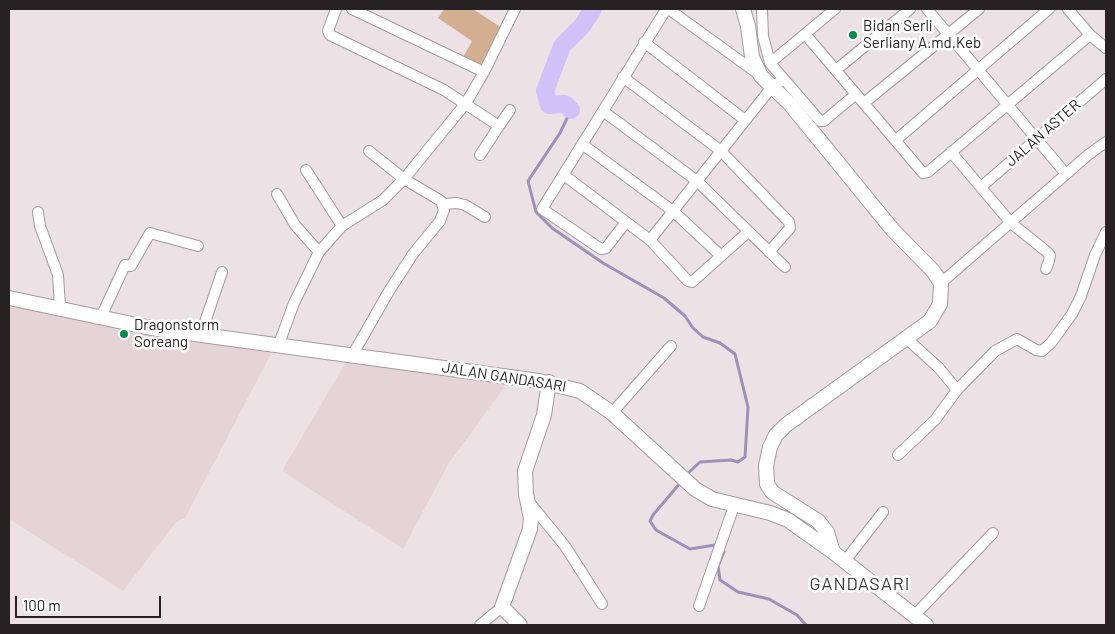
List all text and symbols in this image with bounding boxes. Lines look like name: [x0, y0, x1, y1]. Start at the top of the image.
place label: Bidan Serli Serliany A.md.Keb: [863, 17, 981, 52]
marker: Bidan Serli Serliany A.md.Keb: [847, 29, 859, 41]
street label: JALAN ASTER: [1002, 96, 1084, 170]
place label: Dragonstorm Soreang: [134, 316, 219, 351]
marker: Dragonstorm Soreang: [118, 328, 130, 340]
street label: JALAN GANDASARI: [441, 358, 567, 396]
district label: GANDASARI: [808, 573, 912, 595]
scale bar: [18, 586, 164, 618]
text: 100 m: [23, 596, 61, 614]

